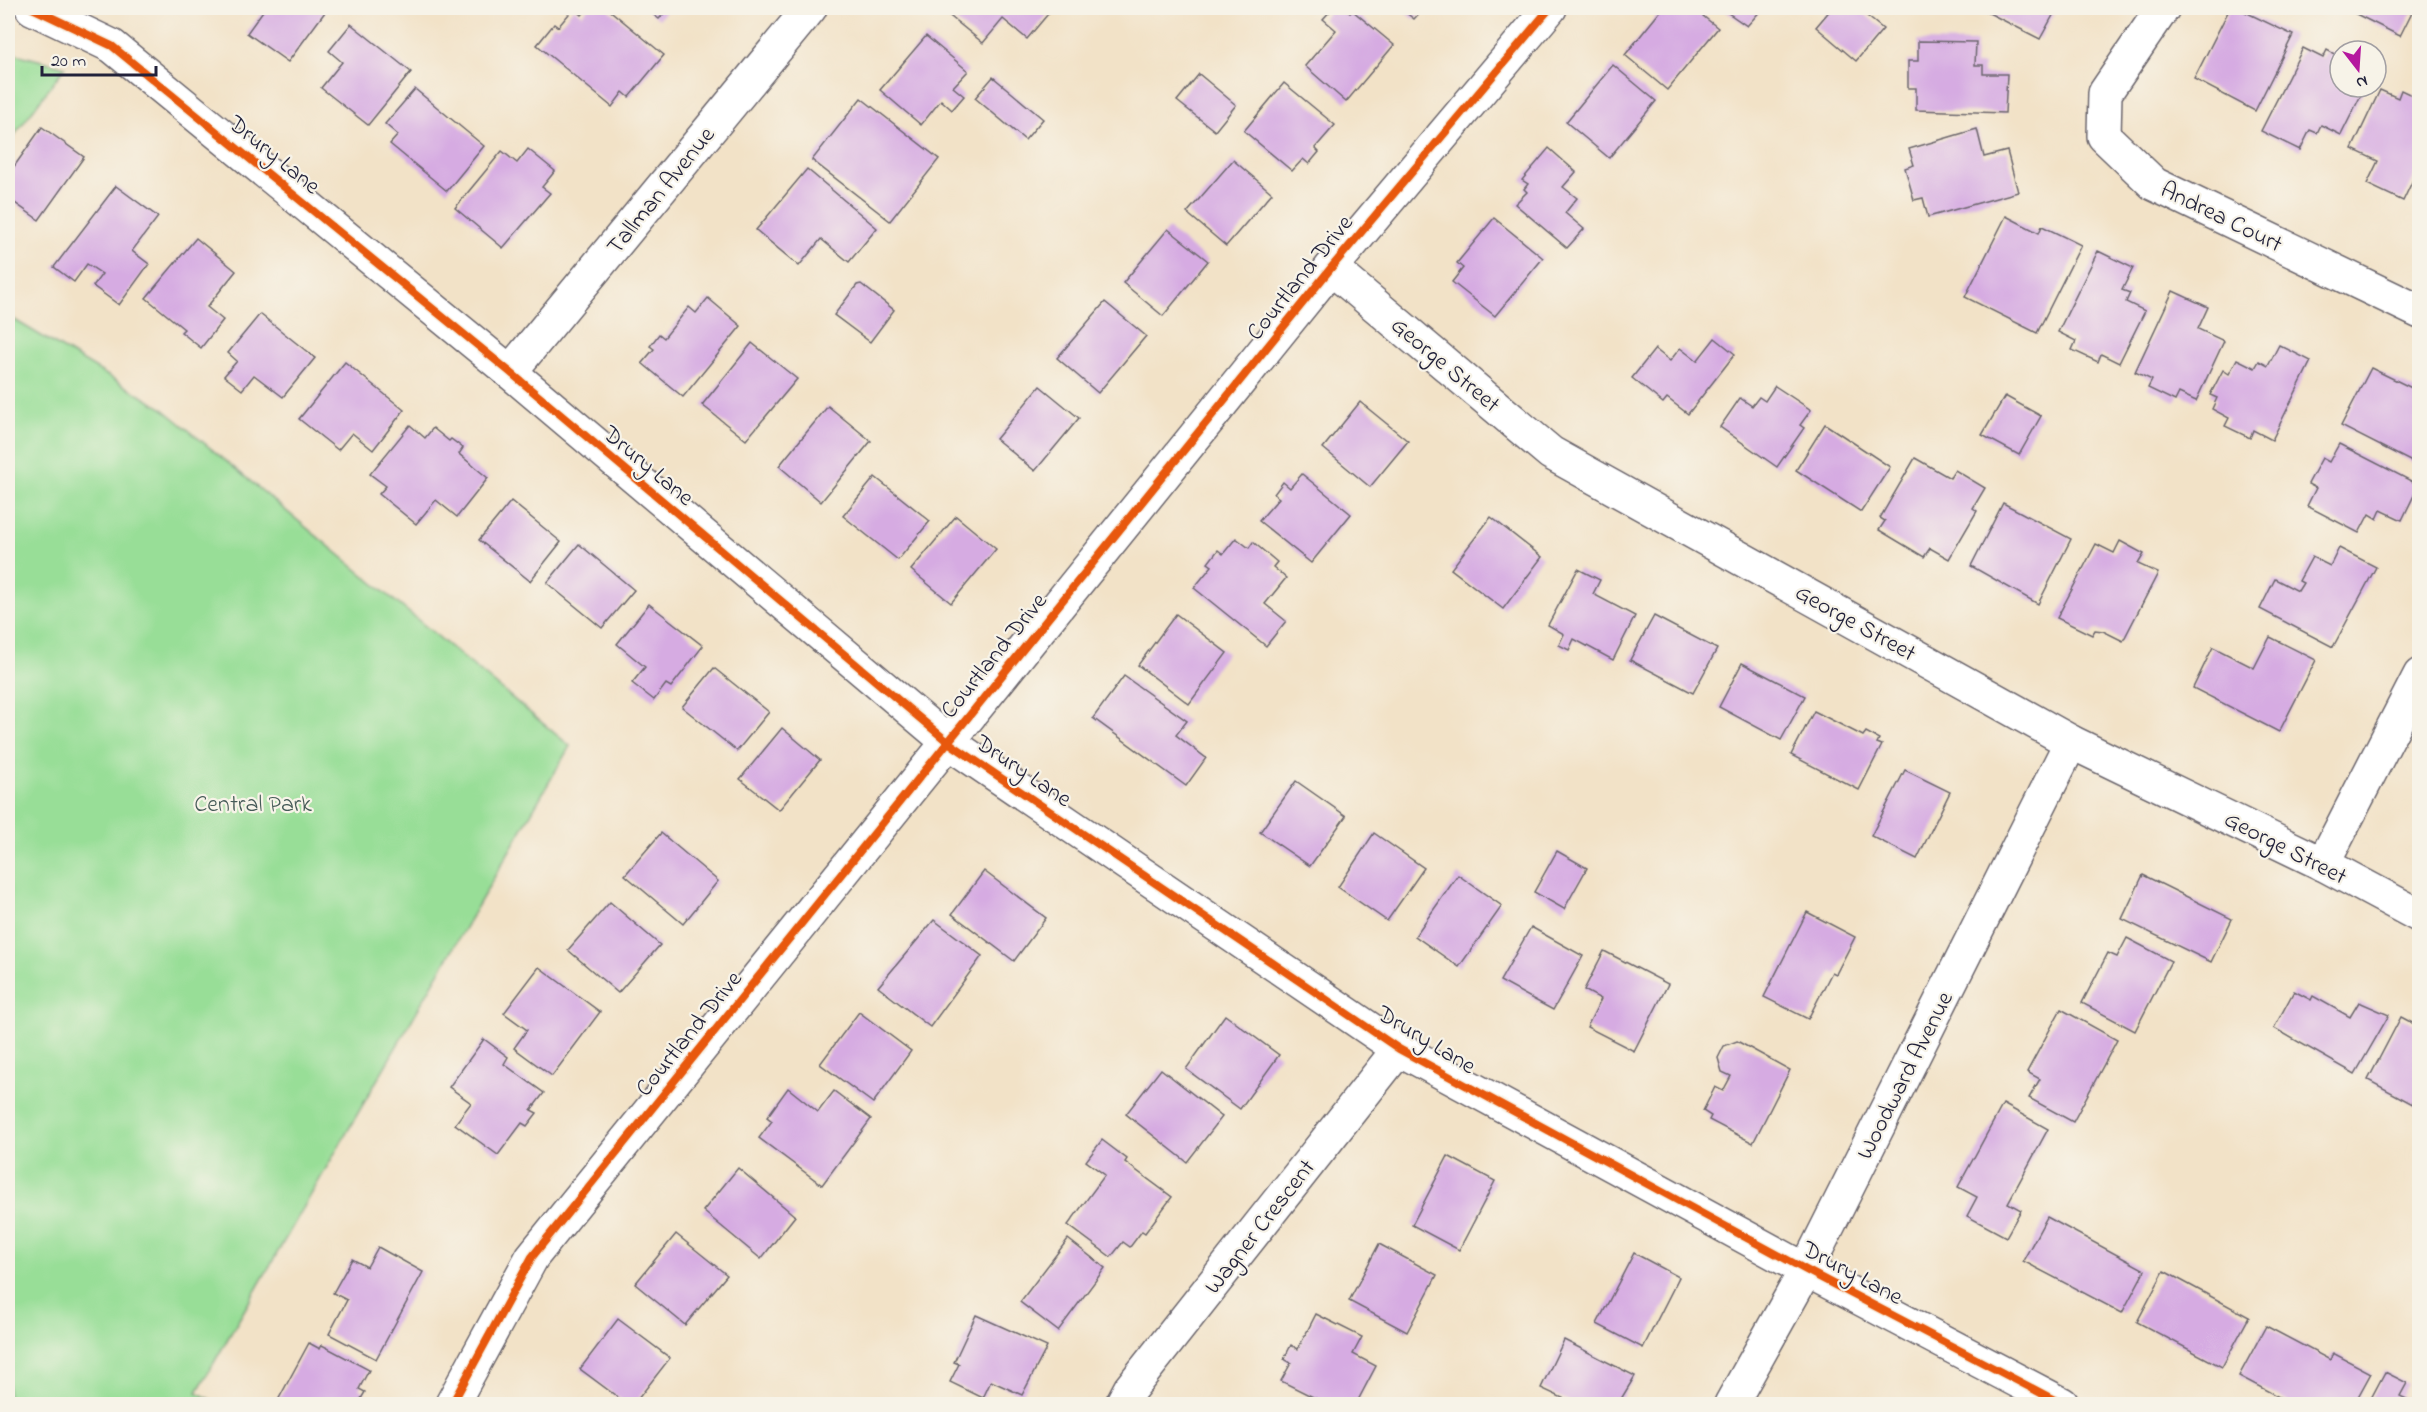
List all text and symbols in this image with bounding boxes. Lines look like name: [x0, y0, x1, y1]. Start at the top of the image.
scale bar: [42, 39, 156, 77]
north arrow: [2328, 39, 2388, 99]
text: 20 m: [51, 49, 86, 75]
text: N: [2353, 68, 2370, 95]
street label: Drury Lane: [218, 107, 327, 205]
street label: Tallman Avenue: [599, 120, 725, 263]
street label: Andrea Court: [2154, 174, 2288, 263]
street label: Courtland Drive: [1239, 208, 1363, 349]
street label: George Street: [1382, 310, 1507, 422]
street label: Drury Lane: [593, 418, 701, 517]
street label: George Street: [1788, 576, 1922, 672]
street label: Courtland Drive: [933, 586, 1057, 727]
street label: Drury Lane: [966, 726, 1078, 818]
park label: Central Park: [194, 788, 312, 823]
street label: George Street: [2217, 803, 2352, 895]
street label: Courtland Drive: [628, 964, 752, 1105]
street label: Woodward Avenue: [1849, 986, 1964, 1166]
street label: Drury Lane: [1368, 997, 1482, 1085]
street label: Wagner Crescent: [1197, 1152, 1325, 1303]
street label: Drury Lane: [1794, 1232, 1909, 1316]

